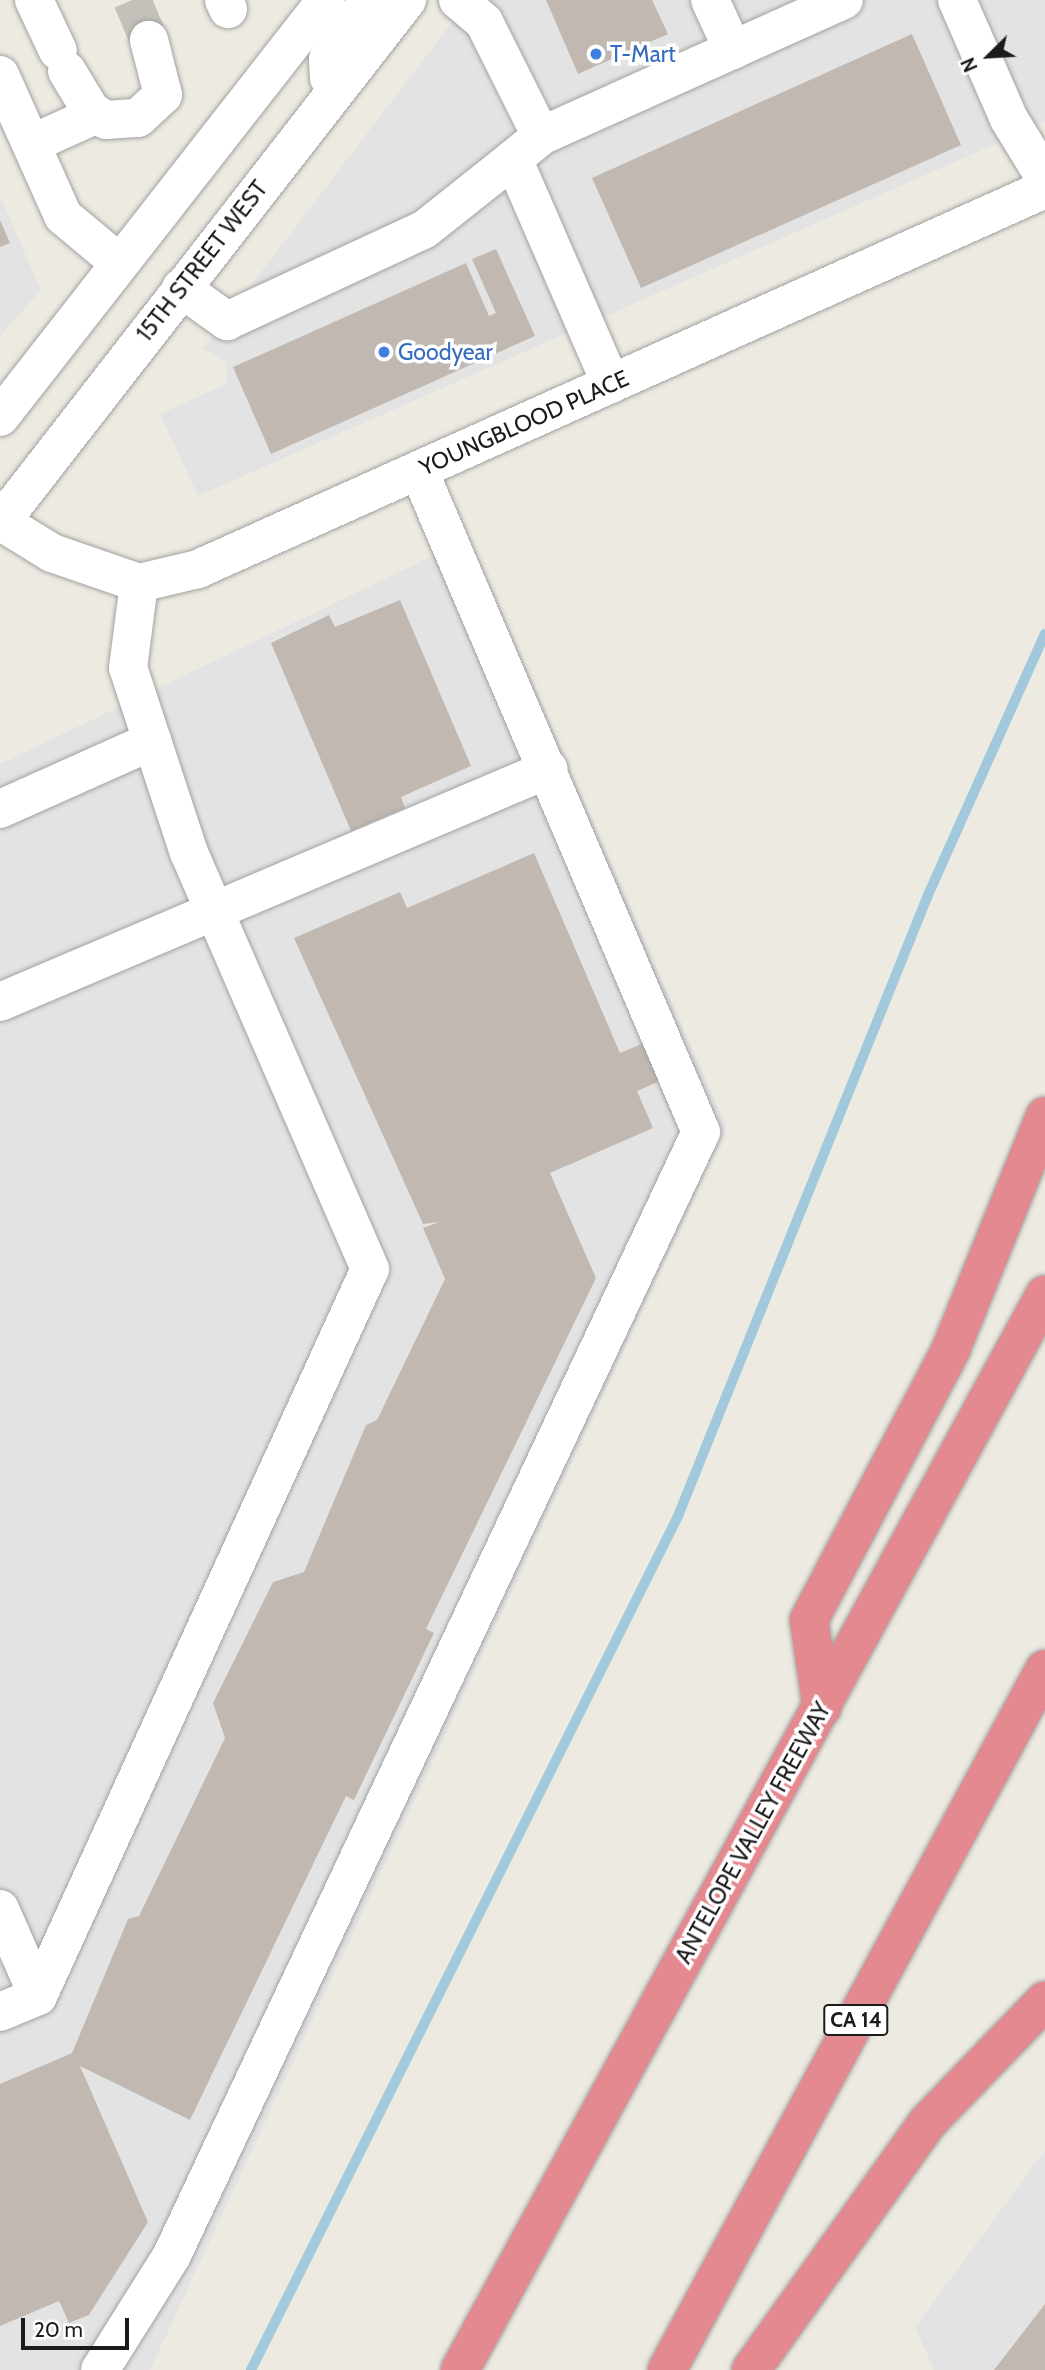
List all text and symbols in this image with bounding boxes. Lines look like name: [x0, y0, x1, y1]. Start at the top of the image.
north arrow: [954, 21, 1024, 91]
place label: T-Mart: [610, 40, 676, 68]
marker: T-Mart: [588, 46, 604, 62]
text: N: [956, 54, 983, 76]
street label: 15TH STREET WEST: [131, 175, 273, 347]
place label: Goodyear: [398, 338, 493, 366]
marker: Goodyear: [376, 344, 392, 360]
street label: YOUNGBLOOD PLACE: [415, 364, 633, 482]
street label: ANTELOPE VALLEY FREEWAY: [670, 1698, 836, 1968]
road number: CA 14: [823, 2002, 889, 2038]
scale bar: [24, 2304, 133, 2348]
text: 20 m: [34, 2317, 83, 2342]

